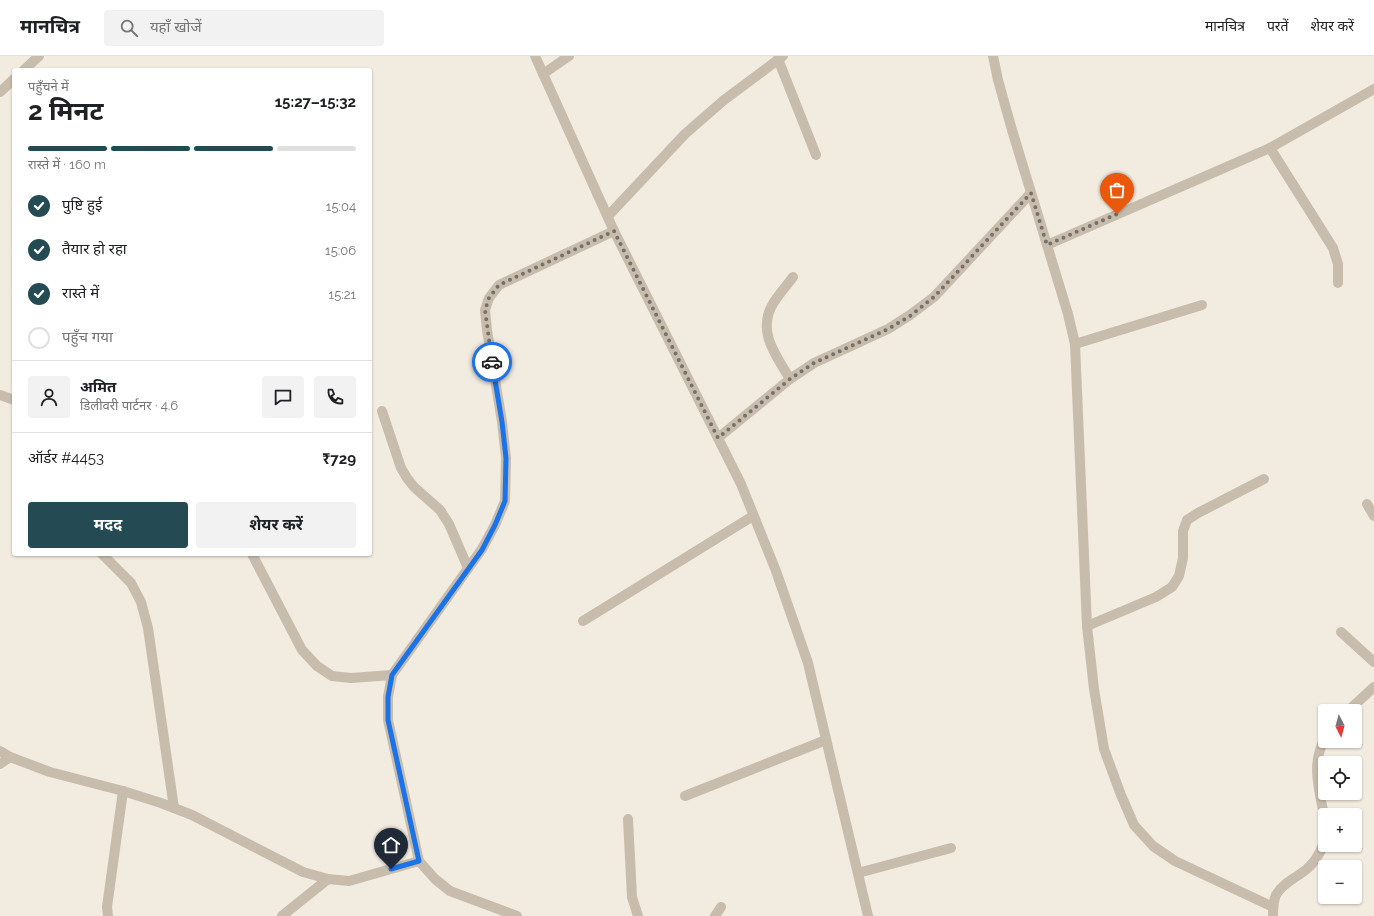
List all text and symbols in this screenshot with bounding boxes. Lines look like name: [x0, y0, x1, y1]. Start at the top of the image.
search box: [104, 10, 384, 46]
text: मानचित्र: [20, 15, 80, 37]
icon: search: [118, 17, 140, 39]
text: यहाँ खोजें: [150, 18, 202, 36]
text: मानचित्र: [1205, 18, 1245, 34]
text: परतें: [1267, 18, 1289, 34]
text: शेयर करें: [1311, 18, 1354, 34]
text: पहुँचने में: [28, 79, 69, 94]
text: 15:27–15:32: [275, 93, 356, 111]
text: 2 मिनट: [28, 96, 103, 126]
text: रास्ते में · 160 m: [28, 157, 106, 172]
pin: [1100, 173, 1134, 214]
icon: bag: [1106, 179, 1128, 201]
icon: check: [28, 195, 50, 217]
text: पुष्टि हुई: [62, 196, 102, 214]
text: 15:04: [326, 199, 356, 214]
icon: check: [28, 239, 50, 261]
text: तैयार हो रहा: [62, 240, 127, 258]
text: 15:06: [325, 243, 356, 258]
icon: check: [28, 283, 50, 305]
text: रास्ते में: [62, 284, 99, 302]
text: 15:21: [329, 287, 356, 302]
text: पहुँच गया: [62, 328, 113, 346]
courier: [472, 342, 512, 382]
icon: car: [481, 351, 503, 373]
button: person: [28, 376, 70, 418]
button: chat: [262, 376, 304, 418]
button: phone: [314, 376, 356, 418]
text: अमित: [80, 378, 116, 396]
text: डिलीवरी पार्टनर · 4.6: [80, 398, 178, 413]
text: ऑर्डर #4453: [28, 449, 104, 467]
text: ₹729: [322, 450, 356, 468]
button: मदद: [28, 502, 188, 548]
button: शेयर करें: [196, 502, 356, 548]
north arrow: [1318, 704, 1362, 748]
map controls: [1318, 704, 1362, 904]
button: locate: [1318, 756, 1362, 800]
button: +: [1318, 808, 1362, 852]
pin: [374, 828, 408, 869]
icon: home: [380, 834, 402, 856]
button: −: [1318, 860, 1362, 904]

